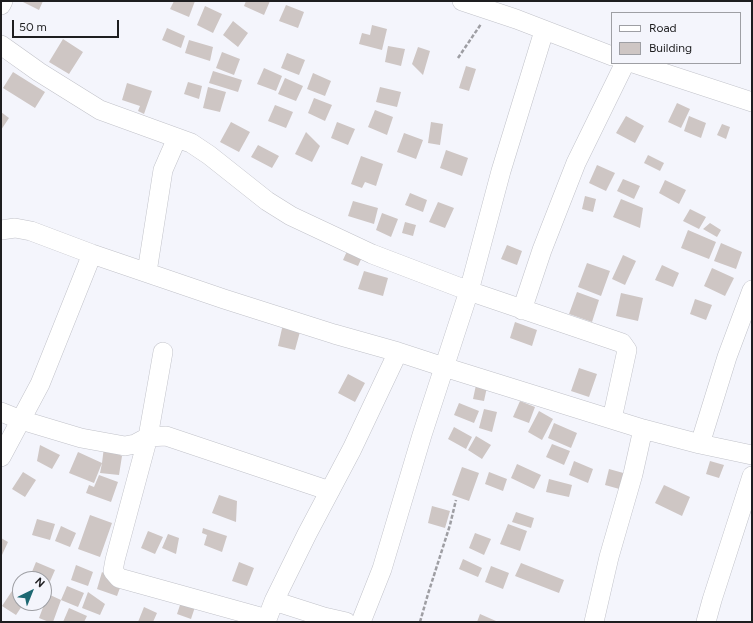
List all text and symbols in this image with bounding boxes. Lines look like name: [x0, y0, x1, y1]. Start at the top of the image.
scale bar: [14, 12, 121, 38]
legend: [611, 12, 741, 64]
text: 50 m: [19, 20, 47, 34]
text: Road: [649, 21, 677, 35]
text: Building: [649, 41, 692, 55]
north arrow: [12, 571, 52, 611]
text: N: [32, 575, 47, 590]

